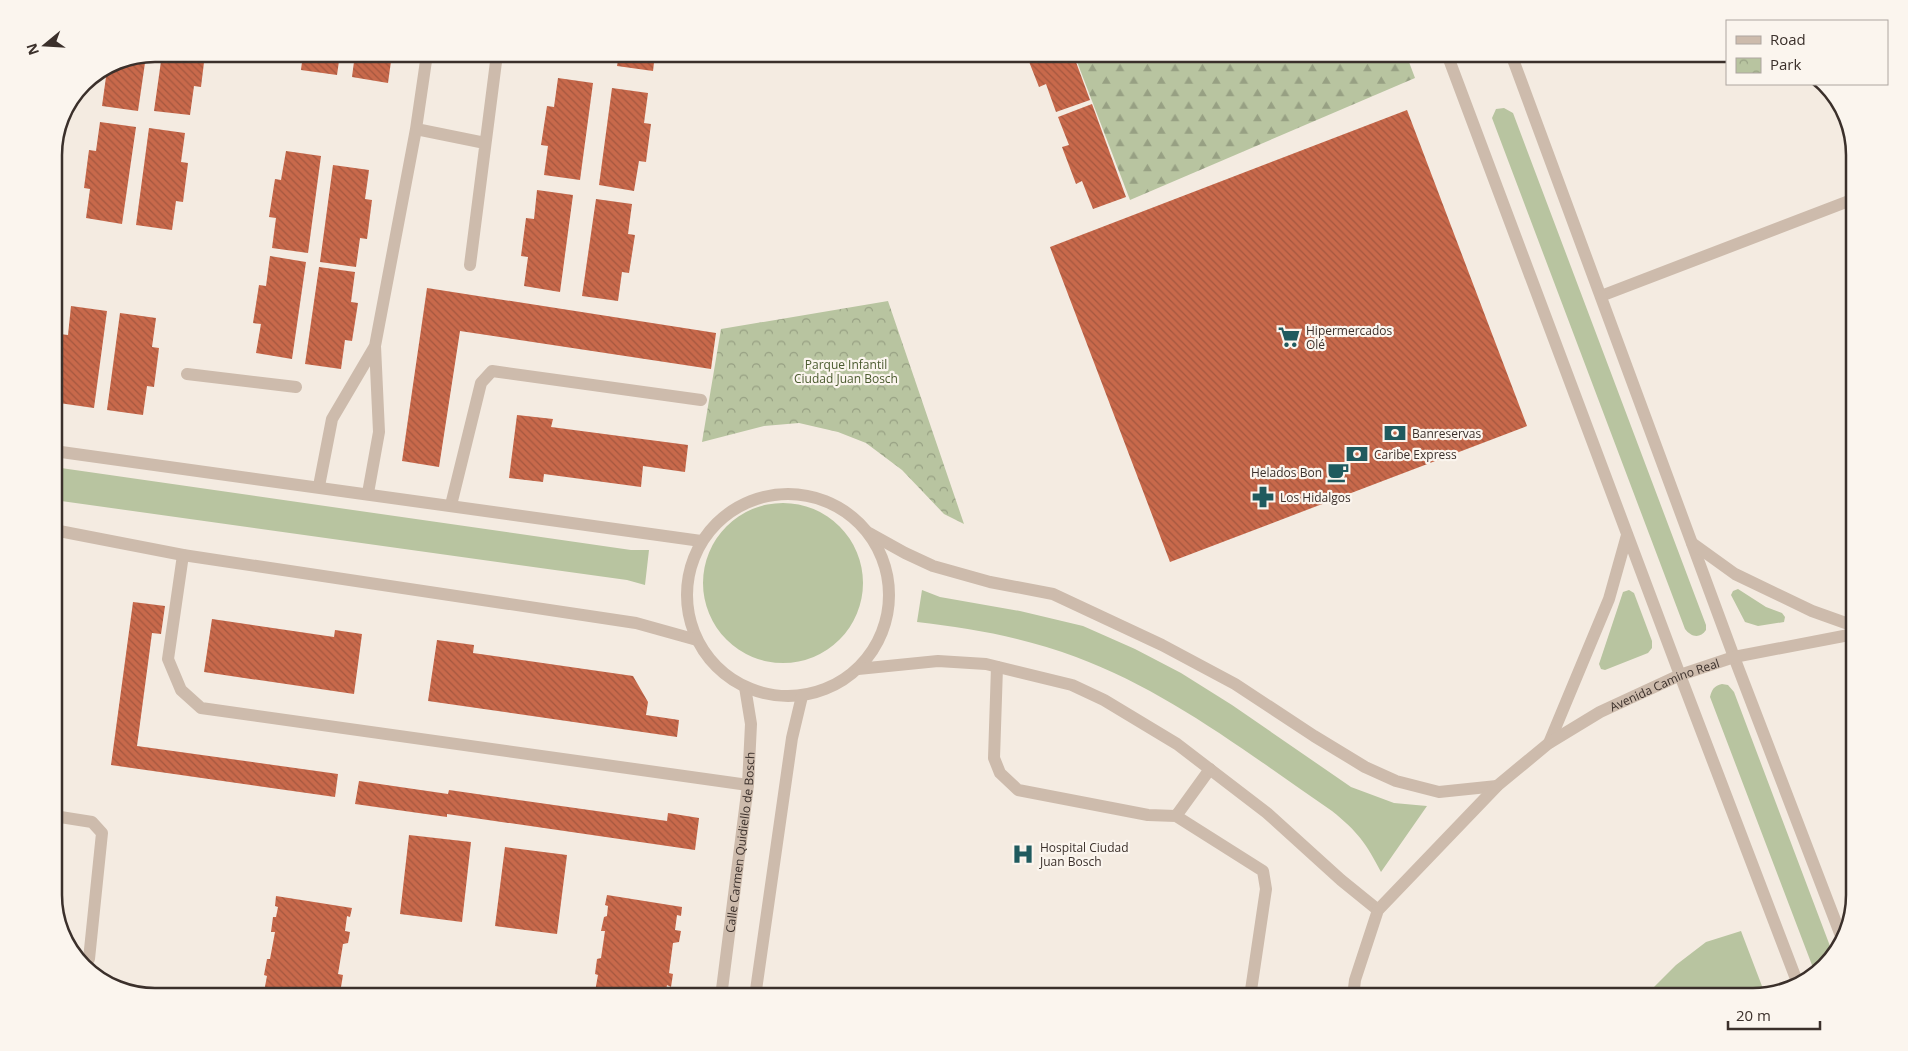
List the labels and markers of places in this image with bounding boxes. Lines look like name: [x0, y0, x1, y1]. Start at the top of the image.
place label: Hipermercados Olé: [1306, 322, 1393, 353]
supermarket icon: Hipermercados Olé: [1276, 324, 1302, 350]
bank icon: Banreservas: [1382, 420, 1408, 446]
place label: Banreservas: [1412, 425, 1481, 442]
bank icon: Caribe Express: [1344, 441, 1370, 467]
place label: Caribe Express: [1374, 446, 1457, 463]
cafe icon: Helados Bon: [1325, 459, 1351, 485]
place label: Helados Bon: [1251, 464, 1322, 481]
pharmacy icon: Los Hidalgos: [1250, 484, 1276, 510]
place label: Los Hidalgos: [1280, 489, 1351, 506]
place label: Hospital Ciudad Juan Bosch: [1039, 839, 1129, 870]
hospital icon: Hospital Ciudad Juan Bosch: [1010, 841, 1036, 867]

